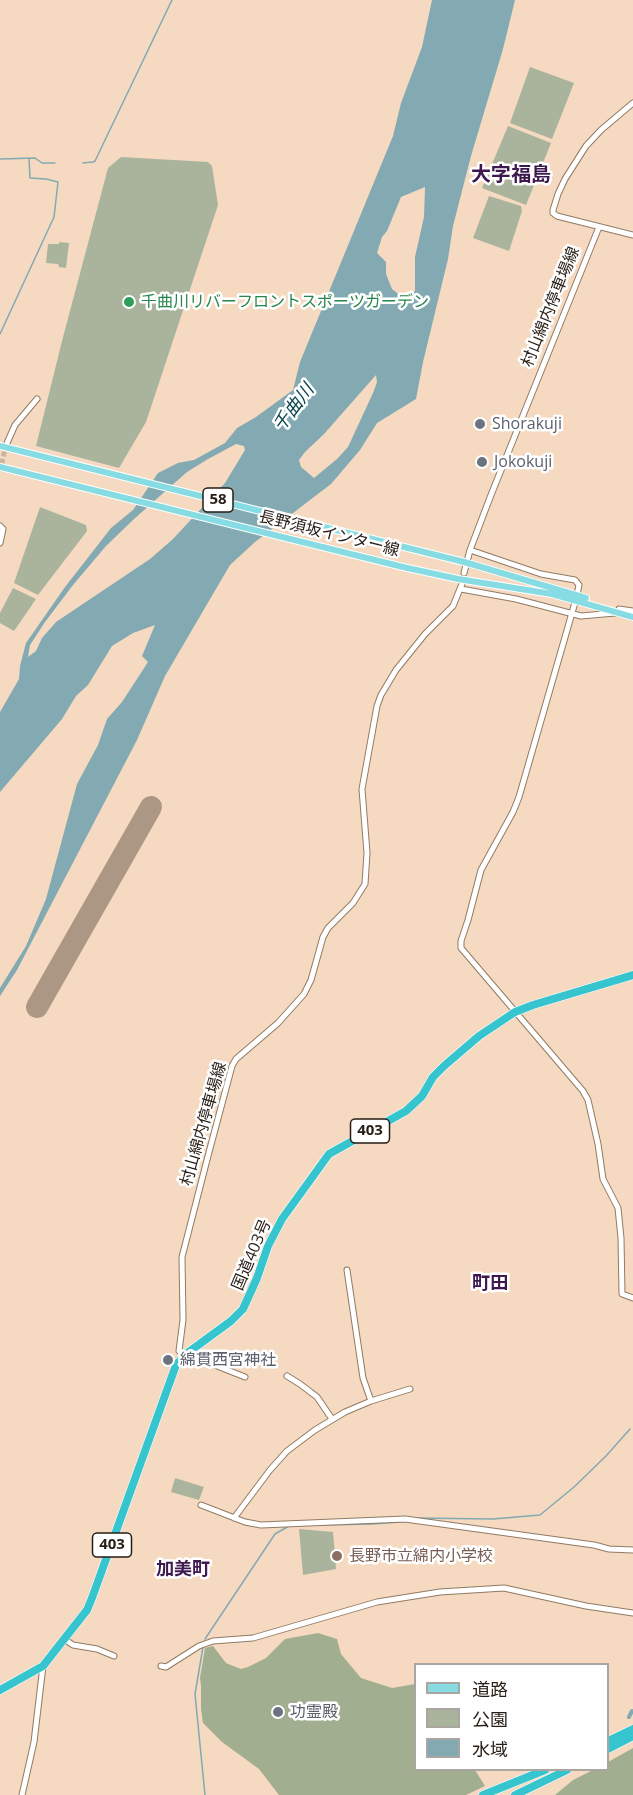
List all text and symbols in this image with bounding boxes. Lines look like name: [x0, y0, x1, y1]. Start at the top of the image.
district label: 大字福島: [471, 163, 551, 187]
street label: 村山綿内停車場線: [518, 244, 584, 370]
place label: 千曲川リバーフロントスポーツガーデン: [141, 292, 429, 312]
marker: 千曲川リバーフロントスポーツガーデン: [122, 295, 136, 309]
water label: 千曲川: [269, 380, 319, 436]
place label: Shorakuji: [492, 414, 562, 434]
marker: Shorakuji: [473, 417, 487, 431]
place label: Jokokuji: [494, 452, 552, 472]
marker: Jokokuji: [475, 455, 489, 469]
road number: 58: [203, 488, 233, 512]
street label: 長野須坂インター線: [257, 507, 401, 561]
street label: 村山綿内停車場線: [177, 1060, 231, 1188]
road number: 403: [350, 1119, 389, 1143]
street label: 国道403号: [228, 1217, 276, 1293]
district label: 町田: [472, 1273, 508, 1295]
place label: 綿貫西宮神社: [180, 1350, 276, 1370]
marker: 綿貫西宮神社: [161, 1353, 175, 1367]
road number: 403: [92, 1533, 132, 1557]
place label: 長野市立綿内小学校: [349, 1546, 493, 1566]
marker: 長野市立綿内小学校: [330, 1549, 344, 1563]
district label: 加美町: [156, 1559, 210, 1581]
legend: [414, 1663, 609, 1771]
text: 道路: [472, 1677, 508, 1701]
place label: 功霊殿: [290, 1702, 338, 1722]
marker: 功霊殿: [271, 1705, 285, 1719]
text: 公園: [472, 1707, 508, 1731]
text: 水域: [472, 1737, 508, 1761]

